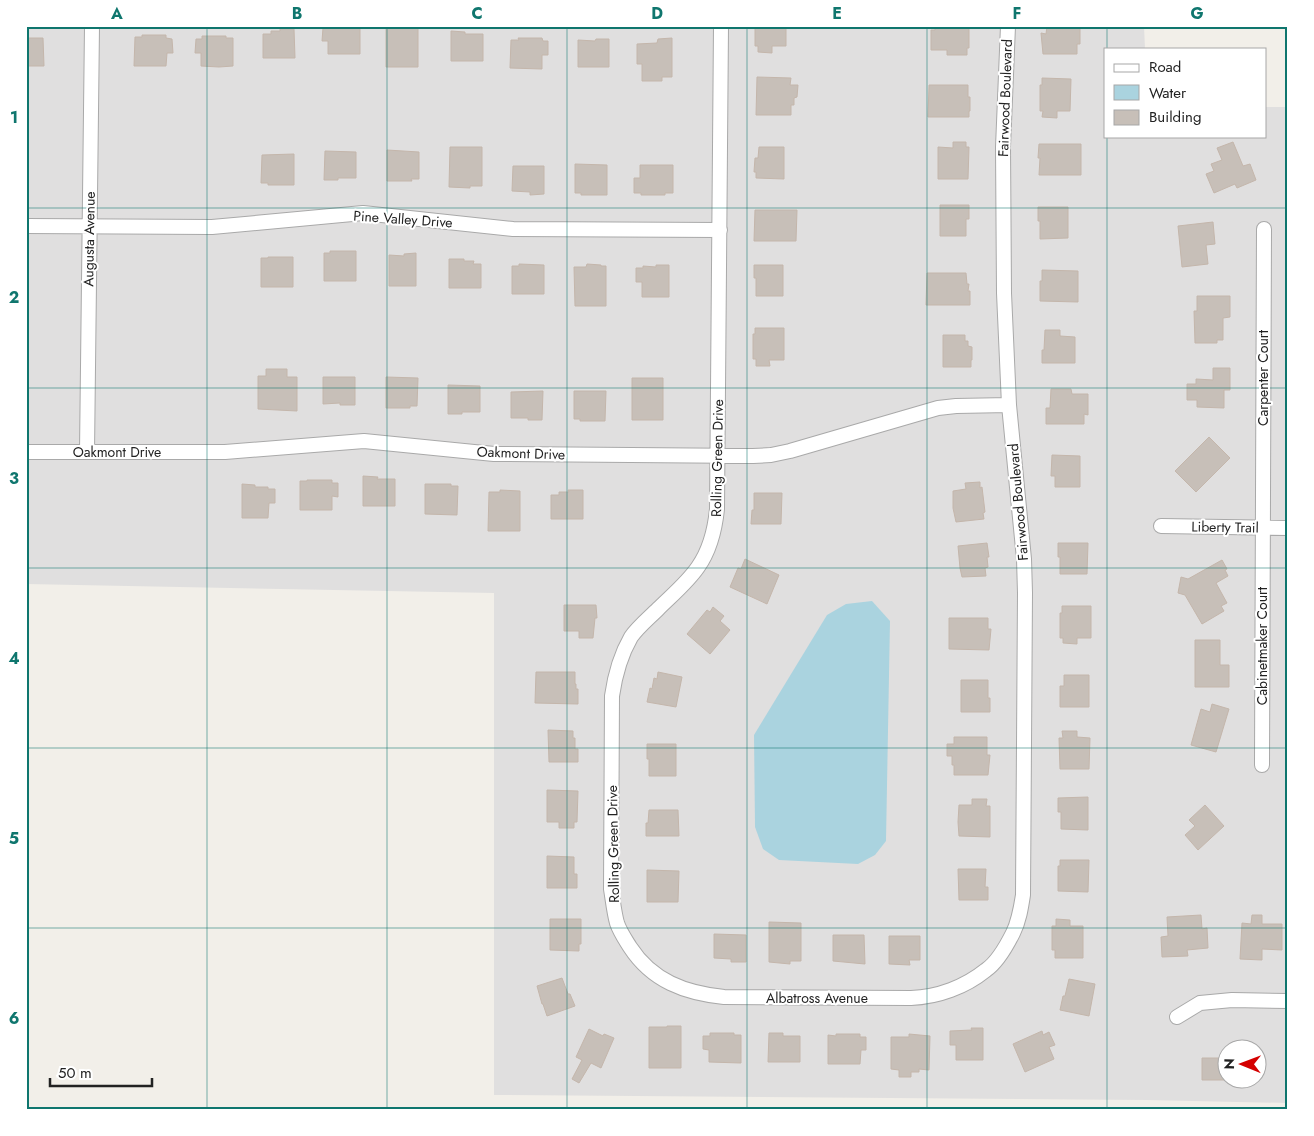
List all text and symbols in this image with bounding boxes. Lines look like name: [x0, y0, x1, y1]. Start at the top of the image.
text: A: [110, 2, 123, 25]
text: B: [292, 2, 302, 25]
text: C: [471, 2, 483, 25]
text: D: [651, 2, 663, 25]
text: E: [832, 2, 842, 25]
text: F: [1013, 2, 1021, 25]
text: G: [1190, 2, 1204, 25]
street label: Fairwood Boulevard: [993, 39, 1017, 157]
legend: [1104, 48, 1266, 138]
text: Road: [1149, 56, 1181, 78]
text: Water: [1149, 82, 1187, 104]
text: 1: [10, 106, 18, 129]
text: Building: [1149, 106, 1201, 128]
street label: Augusta Avenue: [78, 191, 100, 287]
street label: Pine Valley Drive: [353, 206, 453, 232]
text: 2: [9, 286, 19, 309]
street label: Carpenter Court: [1253, 329, 1273, 426]
street label: Rolling Green Drive: [706, 399, 728, 517]
street label: Oakmont Drive: [476, 441, 566, 465]
street label: Oakmont Drive: [73, 442, 161, 462]
street label: Fairwood Boulevard: [1003, 443, 1033, 561]
text: 3: [9, 467, 19, 490]
street label: Liberty Trail: [1191, 516, 1259, 538]
street label: Cabinetmaker Court: [1252, 586, 1272, 705]
text: 4: [8, 647, 20, 670]
street label: Rolling Green Drive: [602, 785, 624, 903]
text: 5: [9, 827, 19, 850]
street label: Albatross Avenue: [766, 988, 868, 1008]
text: 6: [9, 1007, 19, 1030]
north arrow: [1216, 1038, 1266, 1088]
scale bar: [50, 1056, 152, 1088]
text: N: [1219, 1058, 1239, 1070]
text: 50 m: [58, 1062, 92, 1084]

